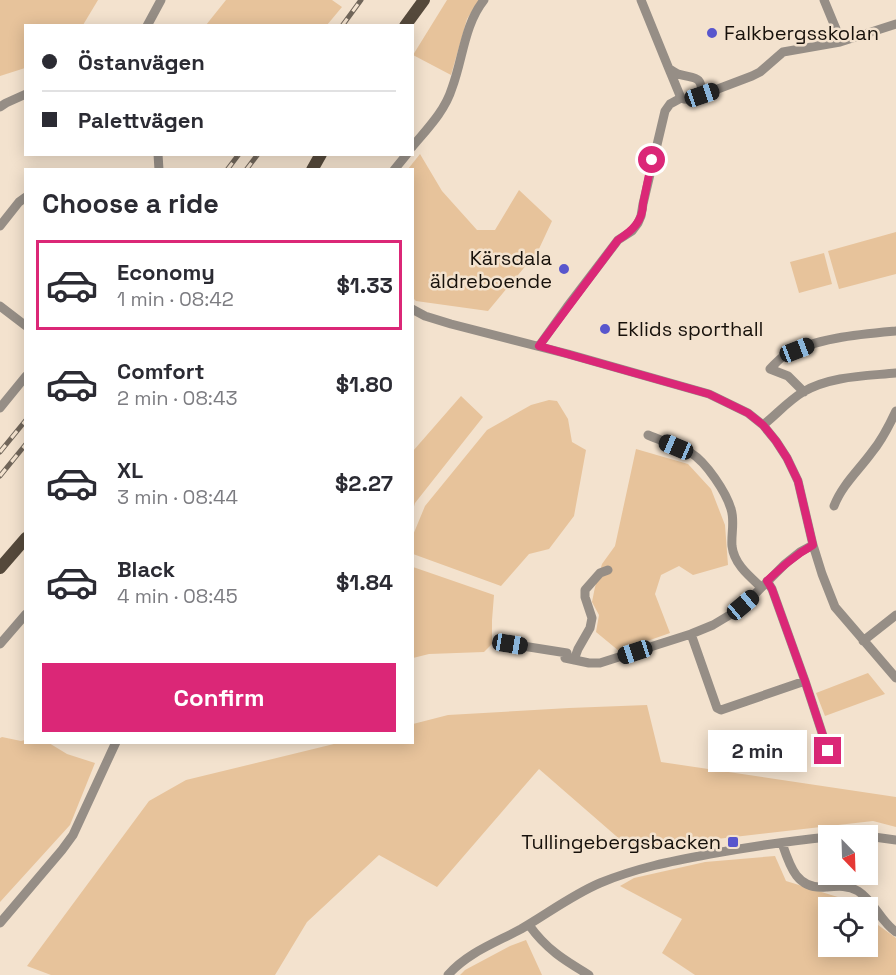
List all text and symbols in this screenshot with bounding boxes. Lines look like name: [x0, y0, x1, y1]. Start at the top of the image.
place label: Falkbergsskolan: [724, 20, 879, 46]
marker: Falkbergsskolan: [705, 26, 719, 40]
text: Östanvägen: [78, 48, 205, 76]
car: [682, 81, 722, 109]
text: Palettvägen: [78, 106, 204, 134]
route start: [638, 146, 665, 173]
text: Choose a ride: [42, 186, 219, 221]
place label: Kärsdala äldreboende: [430, 245, 552, 294]
icon: car: [45, 258, 99, 312]
text: Economy: [117, 258, 215, 286]
marker: Kärsdala äldreboende: [557, 262, 571, 276]
text: $1.33: [336, 271, 393, 299]
text: 1 min · 08:42: [117, 286, 234, 312]
place label: Eklids sporthall: [617, 316, 763, 342]
marker: Eklids sporthall: [598, 322, 612, 336]
car: [777, 335, 817, 365]
icon: car: [45, 357, 99, 411]
text: Comfort: [117, 357, 205, 385]
text: $1.80: [336, 370, 393, 398]
text: 2 min · 08:43: [117, 385, 238, 411]
car: [656, 432, 696, 462]
icon: car: [45, 456, 99, 510]
text: XL: [117, 456, 143, 484]
text: $2.27: [335, 469, 393, 497]
text: 3 min · 08:44: [117, 484, 238, 510]
icon: car: [45, 555, 99, 609]
text: Black: [117, 555, 175, 583]
text: $1.84: [336, 568, 393, 596]
text: 4 min · 08:45: [117, 583, 238, 609]
car: [723, 587, 763, 623]
car: [491, 632, 529, 656]
car: [615, 638, 655, 666]
button: Confirm: [42, 663, 396, 732]
callout: 2 min: [708, 730, 807, 772]
route end: [814, 737, 841, 764]
text: 2 min: [732, 738, 783, 764]
north arrow: [818, 825, 878, 885]
map controls: [818, 825, 878, 957]
place label: Tullingebergsbacken: [521, 829, 721, 855]
marker: Tullingebergsbacken: [726, 835, 740, 849]
button: locate: [818, 897, 878, 957]

